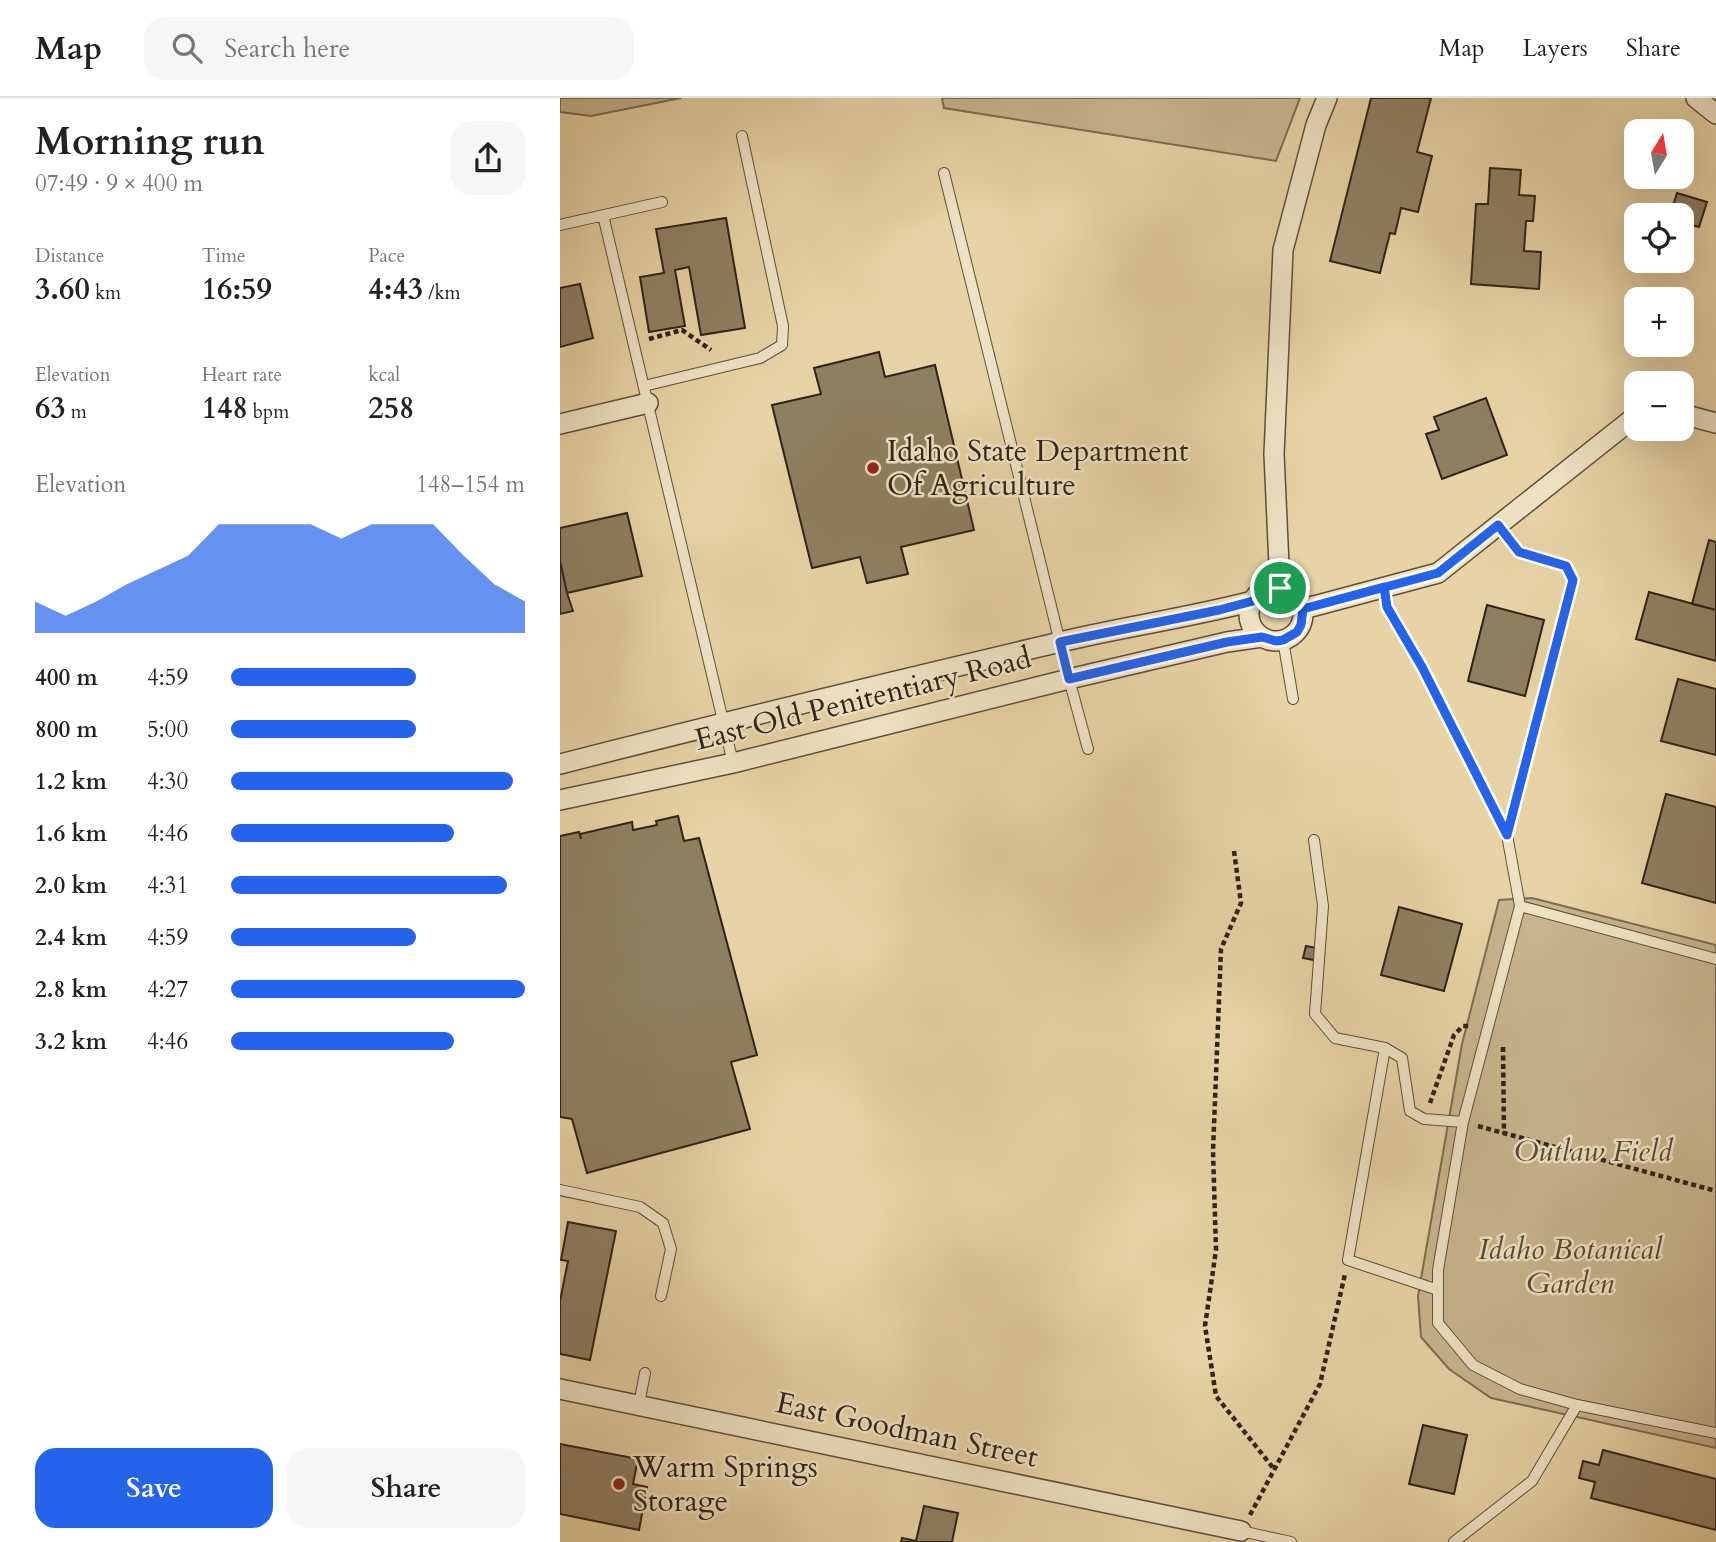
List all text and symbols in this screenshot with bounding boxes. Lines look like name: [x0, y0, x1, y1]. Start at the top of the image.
search box: [144, 17, 634, 80]
text: Map: [35, 26, 102, 71]
icon: search: [168, 29, 206, 67]
text: Search here: [224, 31, 350, 66]
text: Map: [1439, 32, 1485, 65]
text: Layers: [1523, 32, 1588, 65]
text: Share: [1626, 32, 1681, 65]
text: Morning run: [35, 116, 265, 168]
north arrow: [1624, 119, 1694, 189]
map controls: [1624, 119, 1694, 441]
button: share: [451, 121, 525, 195]
text: 07:49 · 9 × 400 m: [35, 168, 203, 199]
button: locate: [1624, 203, 1694, 273]
text: Distance: [35, 243, 104, 269]
text: Time: [202, 243, 246, 269]
text: Pace: [368, 243, 405, 269]
text: 3.60: [35, 269, 90, 310]
text: 16:59: [202, 269, 272, 310]
text: 4:43: [368, 269, 423, 310]
text: km: [90, 280, 121, 306]
text: /km: [423, 280, 461, 306]
button: +: [1624, 287, 1694, 357]
text: Elevation: [35, 362, 110, 388]
text: Heart rate: [202, 362, 282, 388]
text: kcal: [368, 362, 400, 388]
button: −: [1624, 371, 1694, 441]
text: 63: [35, 388, 66, 429]
text: 148: [202, 388, 248, 429]
text: 258: [368, 388, 414, 429]
text: m: [66, 399, 87, 425]
text: bpm: [248, 399, 289, 425]
place label: Idaho State Department Of Agriculture: [887, 431, 1189, 506]
marker: Idaho State Department Of Agriculture: [865, 460, 881, 476]
text: Elevation: [35, 469, 126, 500]
text: 148–154 m: [416, 469, 525, 500]
pin: [1250, 558, 1310, 618]
icon: arrive: [1261, 569, 1299, 607]
street label: East Old Penitentiary Road: [691, 637, 1036, 761]
text: 400 m: [35, 662, 98, 693]
text: 4:59: [147, 662, 188, 693]
text: 800 m: [35, 714, 98, 745]
text: 5:00: [147, 714, 188, 745]
text: 1.2 km: [35, 766, 107, 797]
text: 4:30: [147, 766, 188, 797]
text: 1.6 km: [35, 818, 107, 849]
text: 4:46: [147, 818, 188, 849]
text: 2.0 km: [35, 870, 107, 901]
text: 4:31: [147, 870, 188, 901]
text: 2.4 km: [35, 922, 107, 953]
text: 4:59: [147, 922, 188, 953]
text: 2.8 km: [35, 974, 107, 1005]
text: 4:27: [147, 974, 188, 1005]
text: 3.2 km: [35, 1026, 107, 1057]
text: 4:46: [147, 1026, 188, 1057]
park label: Outlaw Field: [1514, 1131, 1674, 1172]
park label: Idaho Botanical Garden: [1478, 1229, 1663, 1304]
street label: East Goodman Street: [772, 1382, 1042, 1478]
place label: Warm Springs Storage: [632, 1447, 818, 1522]
button: Save: [35, 1448, 273, 1528]
button: Share: [287, 1448, 525, 1528]
marker: Warm Springs Storage: [611, 1476, 627, 1492]

